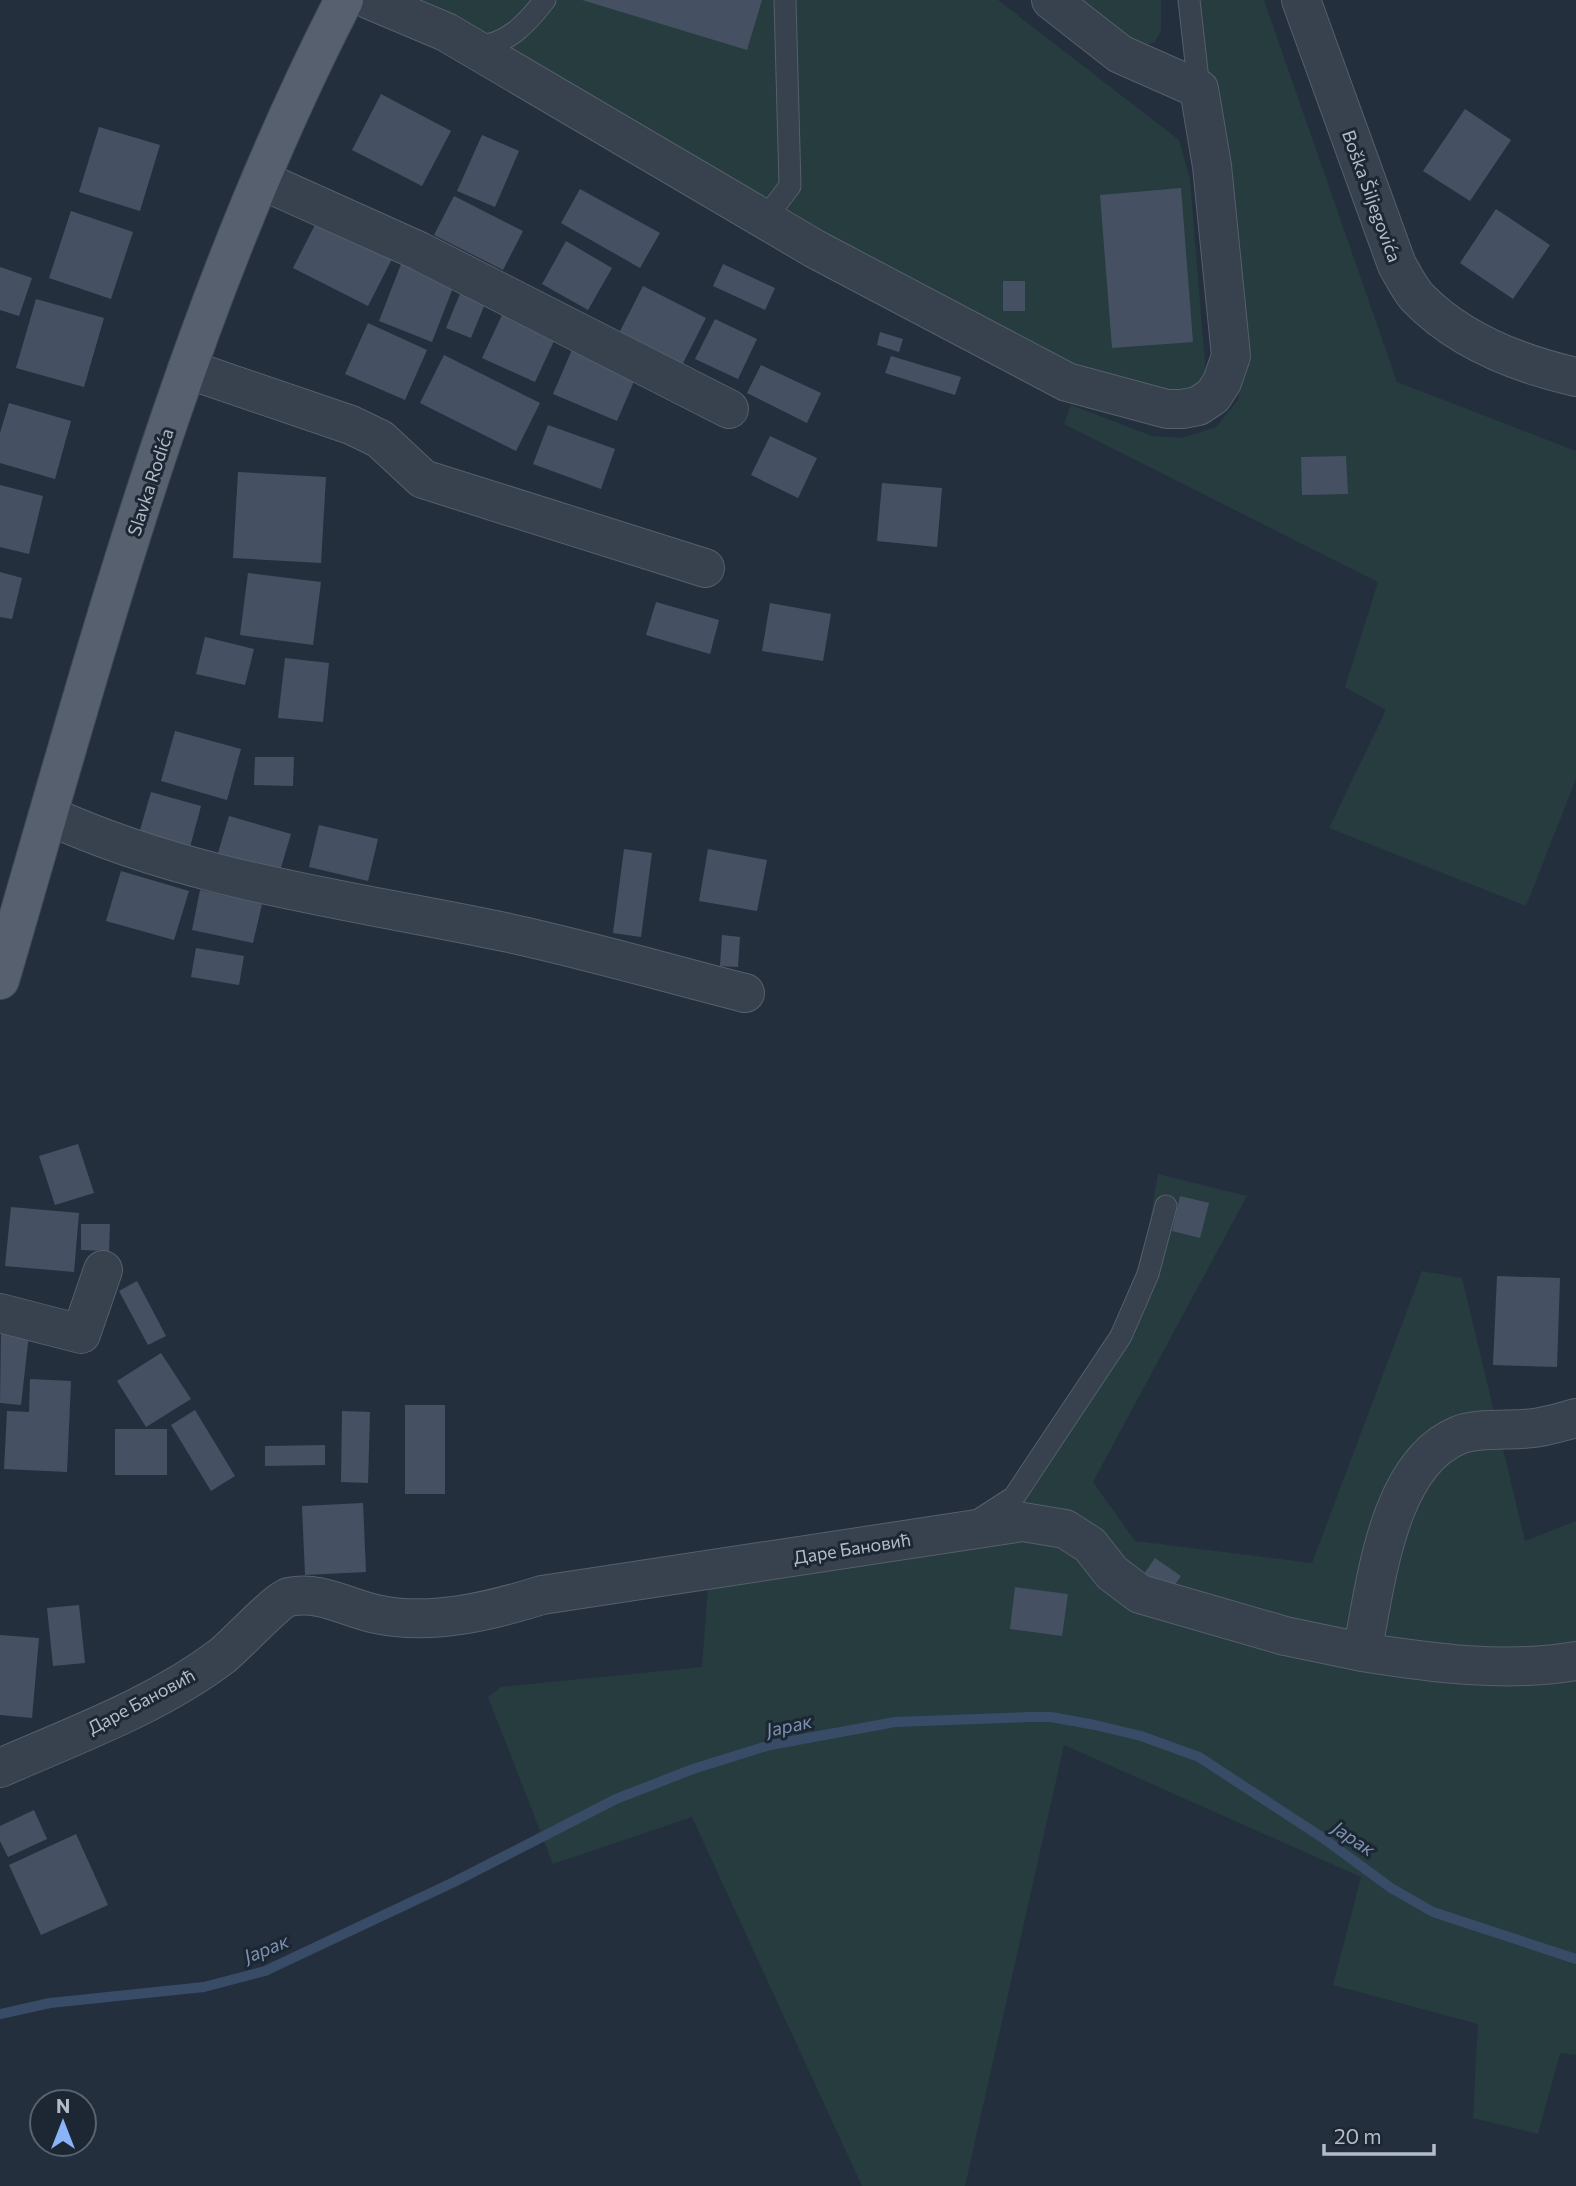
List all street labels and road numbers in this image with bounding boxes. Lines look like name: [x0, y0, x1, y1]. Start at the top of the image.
street label: Boška Šiljegovića: [1338, 127, 1406, 265]
street label: Slavka Rodića: [122, 425, 178, 539]
street label: Даре Бановић: [792, 1528, 912, 1568]
street label: Даре Бановић: [83, 1663, 199, 1739]

